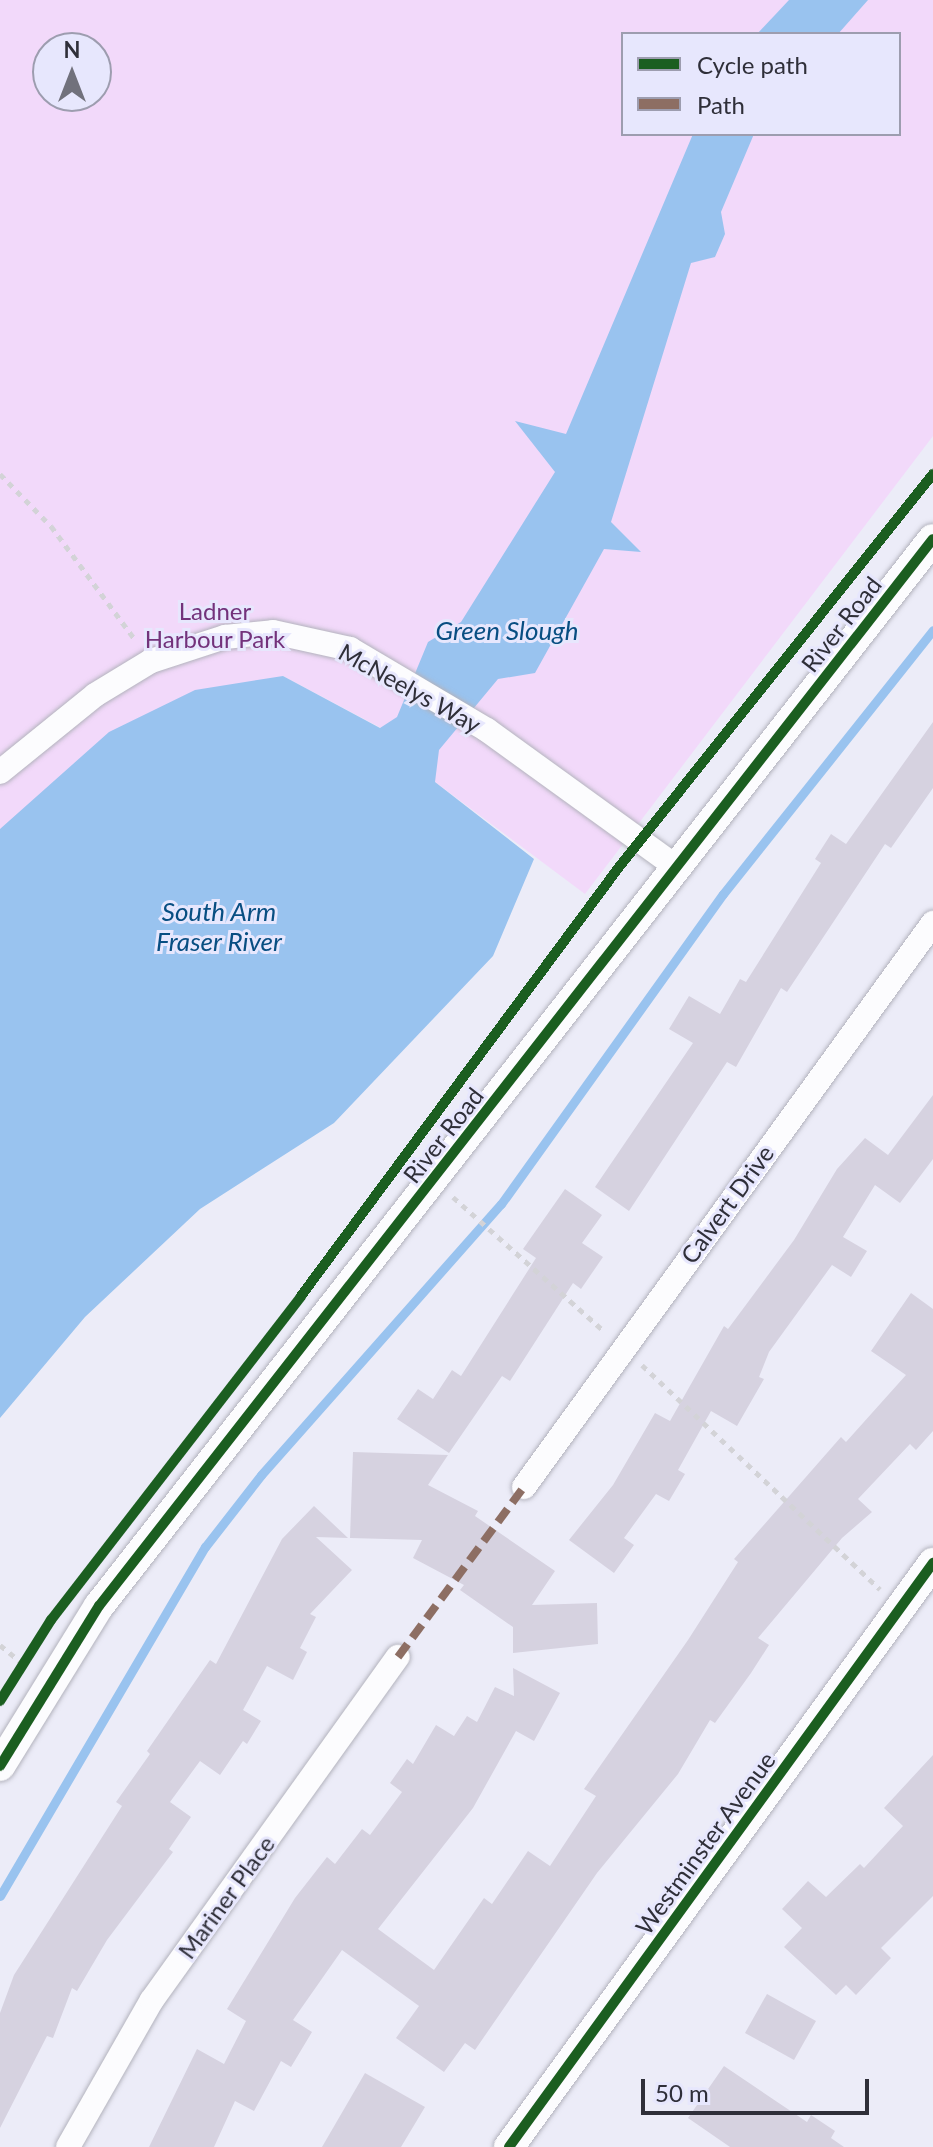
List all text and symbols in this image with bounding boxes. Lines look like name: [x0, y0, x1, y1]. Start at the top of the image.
north arrow: [32, 32, 112, 112]
legend: [621, 32, 901, 136]
text: N: [64, 36, 80, 63]
text: Cycle path: [697, 50, 808, 79]
text: Path: [697, 90, 745, 119]
street label: River Road: [795, 570, 887, 678]
park label: Ladner Harbour Park: [145, 597, 285, 653]
water label: Green Slough: [435, 615, 579, 647]
street label: McNeelys Way: [334, 637, 486, 739]
water label: South Arm Fraser River: [156, 896, 282, 958]
street label: River Road: [397, 1081, 489, 1189]
street label: Calvert Drive: [674, 1139, 780, 1269]
street label: Westminster Avenue: [629, 1746, 781, 1940]
street label: Mariner Place: [172, 1830, 280, 1964]
scale bar: [645, 2063, 873, 2113]
text: 50 m: [655, 2078, 709, 2107]

